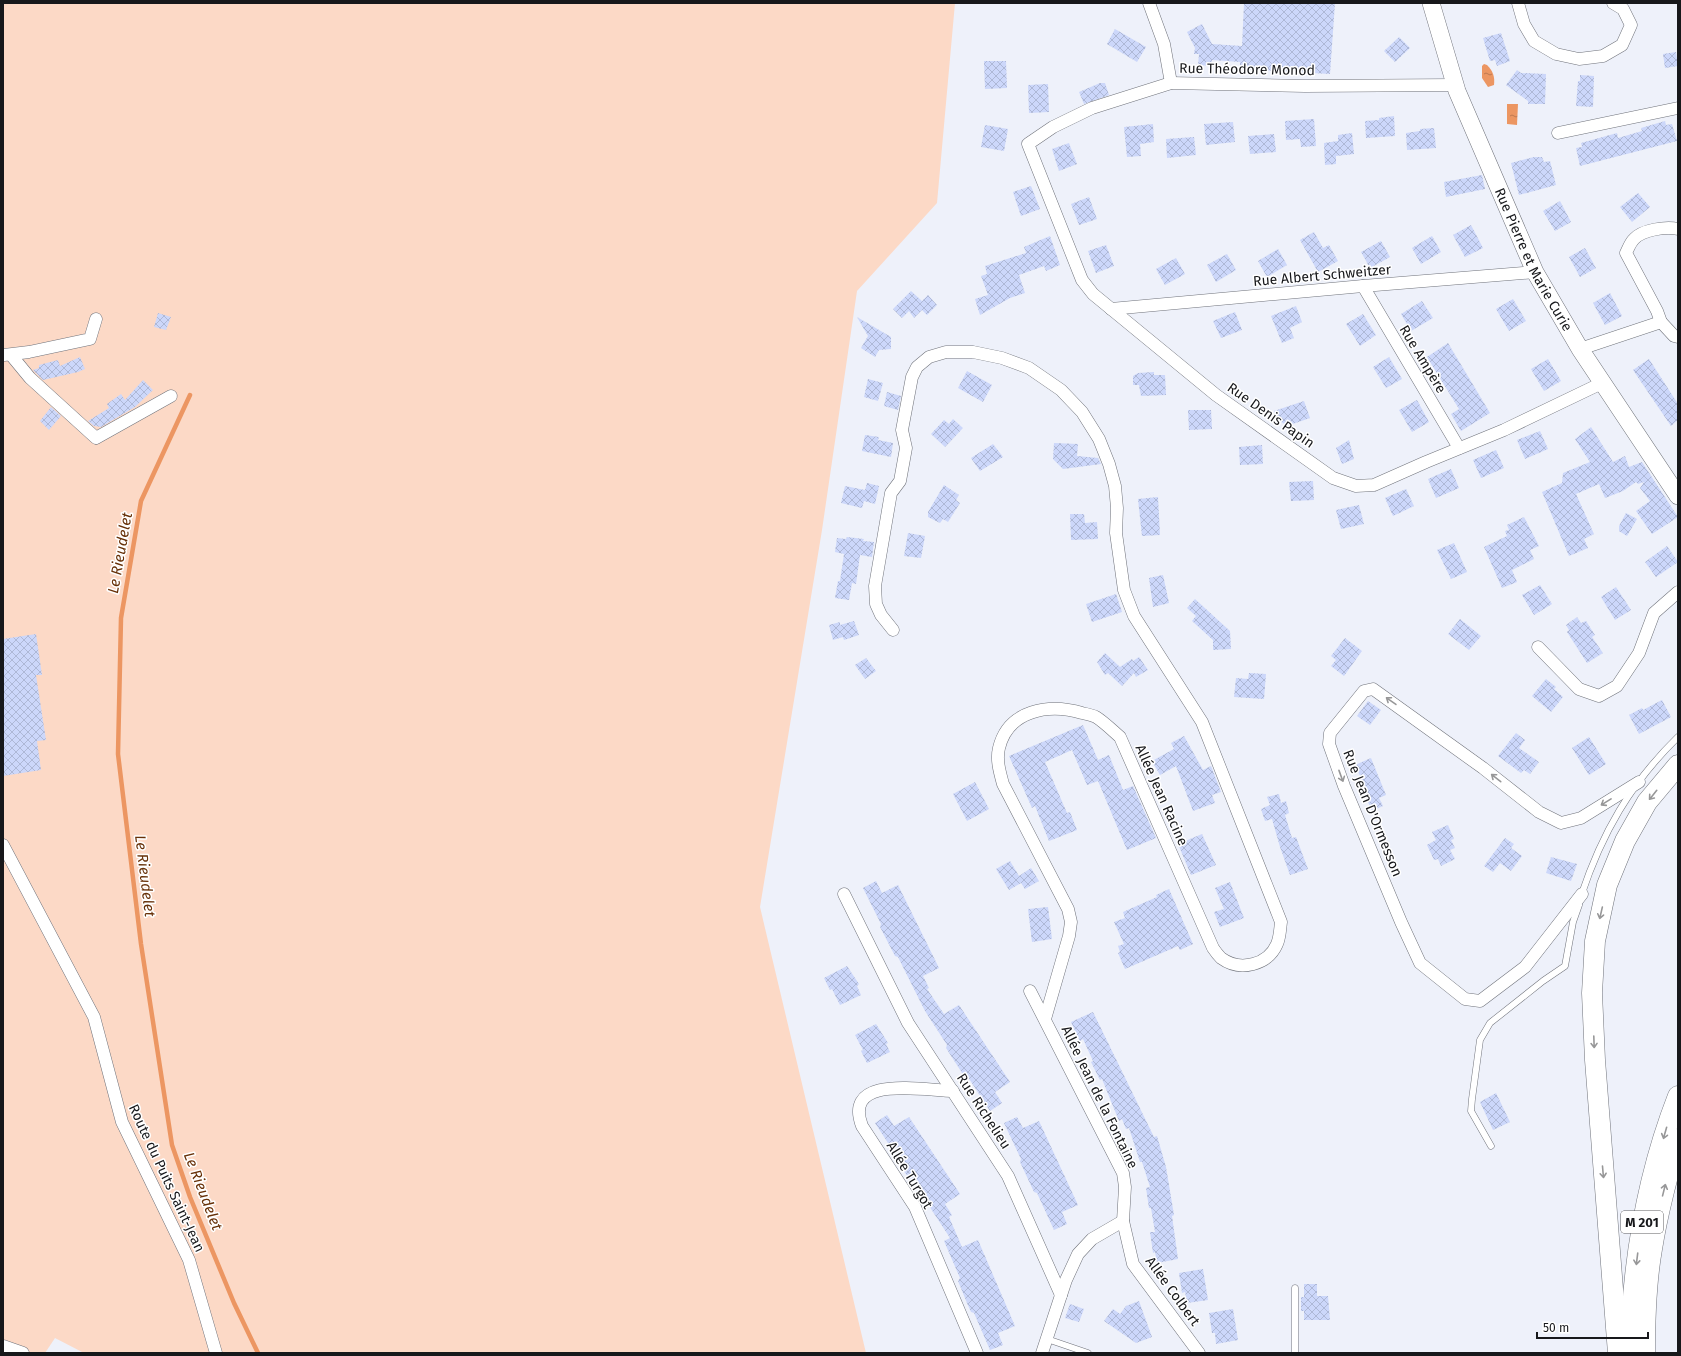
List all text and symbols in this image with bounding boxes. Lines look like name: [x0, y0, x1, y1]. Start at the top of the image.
street label: Rue Théodore Monod: [1179, 60, 1315, 79]
street label: Rue Pierre et Marie Curie: [1491, 185, 1576, 334]
street label: Rue Albert Schweitzer: [1252, 261, 1392, 290]
street label: Rue Ampère: [1396, 322, 1450, 396]
street label: Rue Denis Papin: [1224, 379, 1318, 452]
water label: Le Rieudelet: [104, 510, 136, 595]
one-way arrow: [1385, 697, 1396, 705]
street label: Allée Jean Racine: [1132, 742, 1191, 848]
street label: Rue Jean D'Ormesson: [1339, 747, 1406, 879]
one-way arrow: [1337, 770, 1345, 782]
one-way arrow: [1490, 774, 1501, 782]
one-way arrow: [1649, 789, 1657, 800]
one-way arrow: [1601, 798, 1612, 806]
water label: Le Rieudelet: [131, 834, 159, 919]
one-way arrow: [1597, 906, 1604, 919]
street label: Allée Jean de la Fontaine: [1058, 1023, 1142, 1171]
one-way arrow: [1590, 1035, 1598, 1048]
street label: Rue Richelieu: [953, 1070, 1014, 1152]
street label: Route du Puits Saint-Jean: [125, 1102, 208, 1255]
one-way arrow: [1661, 1126, 1668, 1139]
street label: Allée Turgot: [883, 1139, 937, 1213]
water label: Le Rieudelet: [180, 1149, 226, 1233]
one-way arrow: [1600, 1165, 1607, 1178]
one-way arrow: [1660, 1183, 1668, 1196]
road number: M 201: [1621, 1211, 1663, 1233]
one-way arrow: [1633, 1252, 1641, 1265]
street label: Allée Colbert: [1142, 1253, 1204, 1330]
scale bar: [1537, 1314, 1648, 1340]
text: 50 m: [1543, 1321, 1569, 1335]

